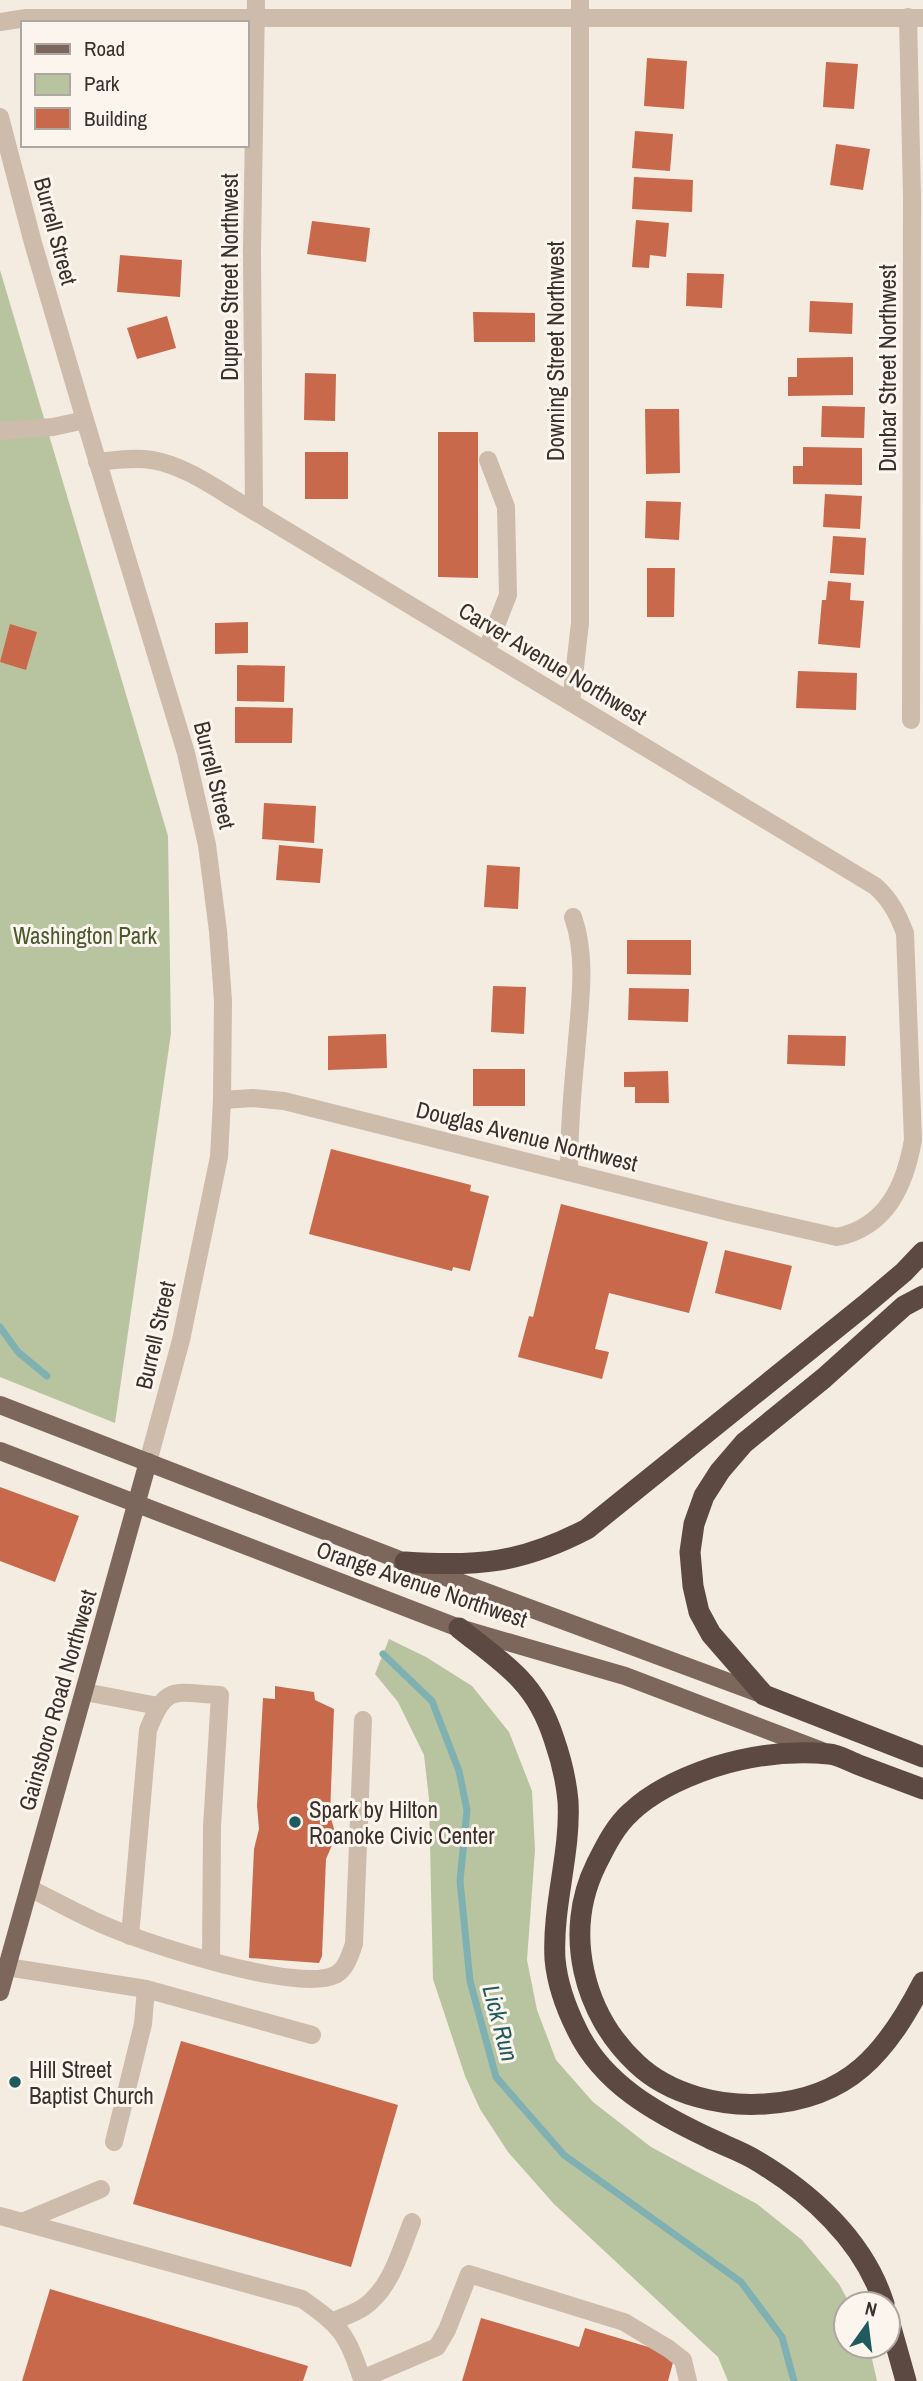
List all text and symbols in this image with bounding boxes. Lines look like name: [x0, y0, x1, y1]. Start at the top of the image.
legend: [21, 21, 248, 147]
text: Road: [84, 34, 125, 63]
text: Park: [84, 69, 120, 98]
text: Building: [84, 104, 148, 133]
street label: Dupree Street Northwest: [214, 173, 245, 381]
street label: Burrell Street: [27, 174, 85, 288]
street label: Downing Street Northwest: [540, 241, 571, 461]
street label: Dunbar Street Northwest: [872, 264, 903, 472]
street label: Carver Avenue Northwest: [453, 594, 653, 732]
street label: Burrell Street: [187, 718, 243, 832]
park label: Washington Park: [13, 920, 158, 951]
street label: Douglas Avenue Northwest: [413, 1093, 641, 1179]
street label: Burrell Street: [128, 1278, 182, 1392]
street label: Orange Avenue Northwest: [313, 1533, 531, 1635]
street label: Gainsboro Road Northwest: [11, 1586, 103, 1814]
place label: Spark by Hilton Roanoke Civic Center: [309, 1794, 495, 1851]
marker: Spark by Hilton Roanoke Civic Center: [287, 1814, 303, 1830]
water label: Lick Run: [475, 1981, 527, 2065]
place label: Hill Street Baptist Church: [29, 2054, 154, 2111]
marker: Hill Street Baptist Church: [7, 2074, 23, 2090]
north arrow: [832, 2290, 902, 2360]
text: N: [863, 2295, 880, 2322]

